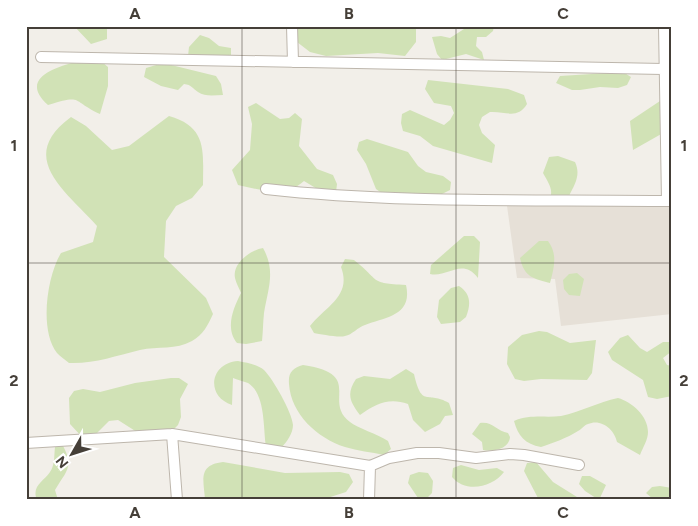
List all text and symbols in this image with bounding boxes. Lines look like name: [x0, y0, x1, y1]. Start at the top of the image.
text: A: [129, 4, 141, 23]
text: B: [344, 4, 354, 23]
text: C: [557, 4, 569, 23]
text: 1: [11, 136, 17, 155]
text: 1: [681, 136, 687, 155]
text: 2: [9, 371, 19, 390]
text: 2: [679, 371, 689, 390]
north arrow: [48, 428, 98, 478]
text: N: [52, 452, 72, 471]
text: A: [129, 503, 141, 522]
text: B: [344, 503, 354, 522]
text: C: [557, 503, 569, 522]

